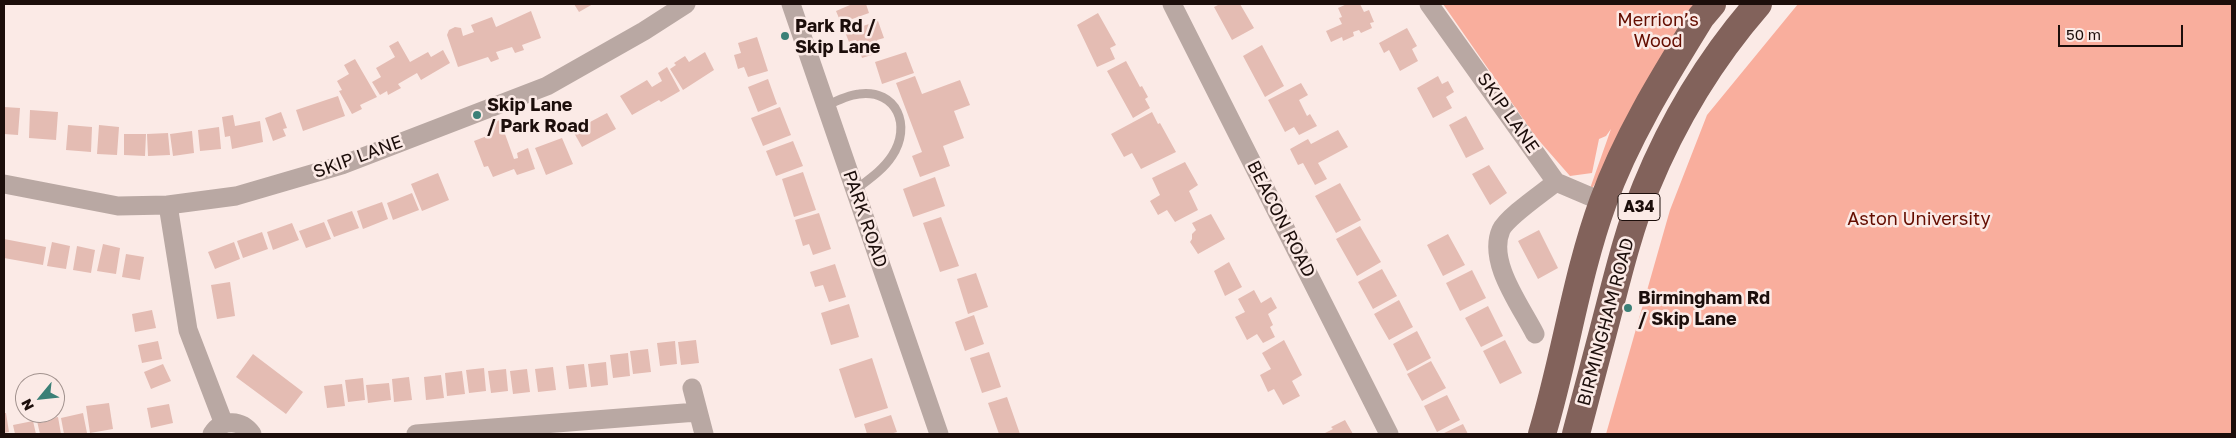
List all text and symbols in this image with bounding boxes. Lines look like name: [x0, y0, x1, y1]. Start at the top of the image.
park label: Merrion’s Wood: [1617, 9, 1699, 52]
place label: Park Rd / Skip Lane: [795, 15, 880, 58]
scale bar: [2061, 15, 2186, 47]
text: 50 m: [2066, 25, 2101, 43]
marker: Park Rd / Skip Lane: [779, 30, 791, 42]
street label: SKIP LANE: [1472, 69, 1544, 157]
place label: Skip Lane / Park Road: [487, 94, 589, 136]
marker: Skip Lane / Park Road: [471, 109, 483, 121]
street label: SKIP LANE: [310, 131, 406, 183]
street label: BEACON ROAD: [1242, 157, 1320, 281]
street label: PARK ROAD: [838, 168, 892, 270]
road number: A34: [1618, 193, 1660, 220]
park label: Aston University: [1847, 208, 1991, 230]
street label: BIRMINGHAM ROAD: [1573, 236, 1639, 408]
place label: Birmingham Rd / Skip Lane: [1638, 287, 1770, 330]
marker: Birmingham Rd / Skip Lane: [1622, 302, 1634, 314]
north arrow: [15, 373, 65, 423]
text: N: [17, 396, 37, 414]

